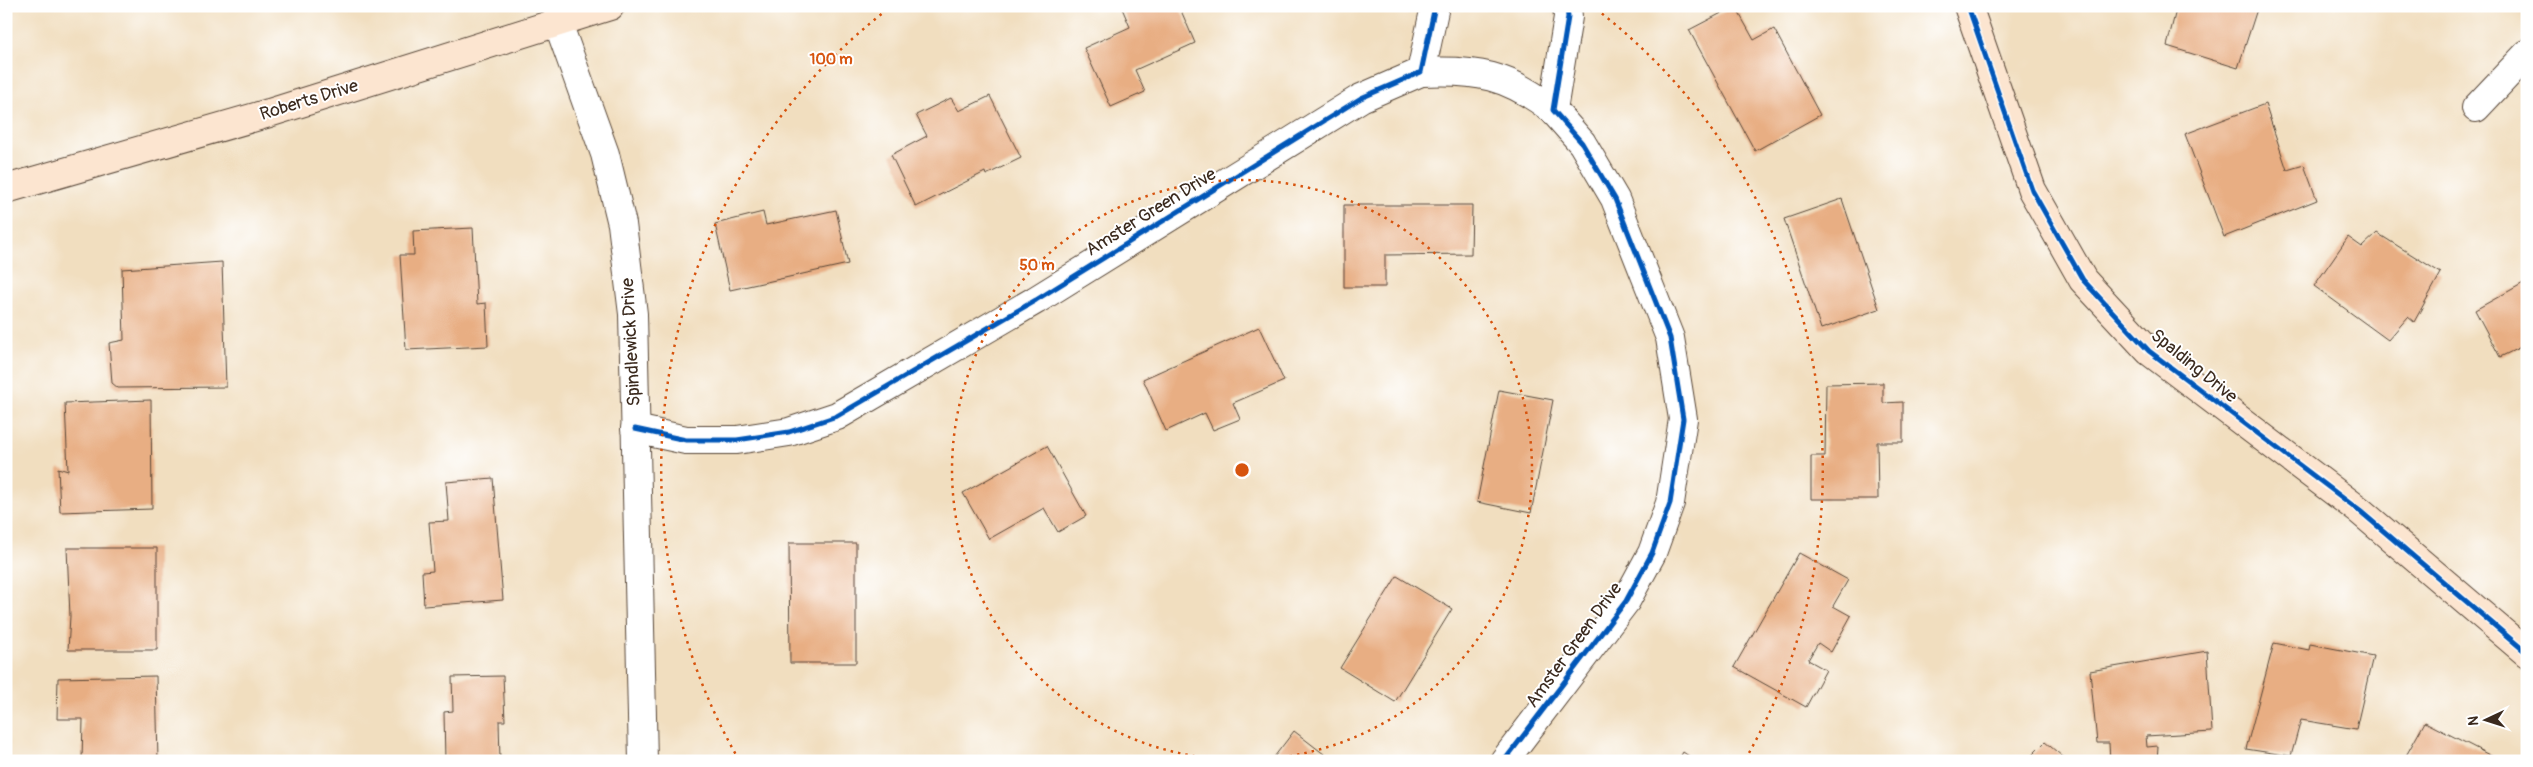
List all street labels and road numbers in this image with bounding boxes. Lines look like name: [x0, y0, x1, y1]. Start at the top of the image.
street label: Roberts Drive: [257, 74, 361, 126]
street label: Amster Green Drive: [1082, 163, 1221, 261]
street label: Spindlewick Drive: [616, 277, 646, 407]
street label: Spalding Drive: [2146, 324, 2242, 408]
street label: Amster Green Drive: [1521, 578, 1627, 712]

